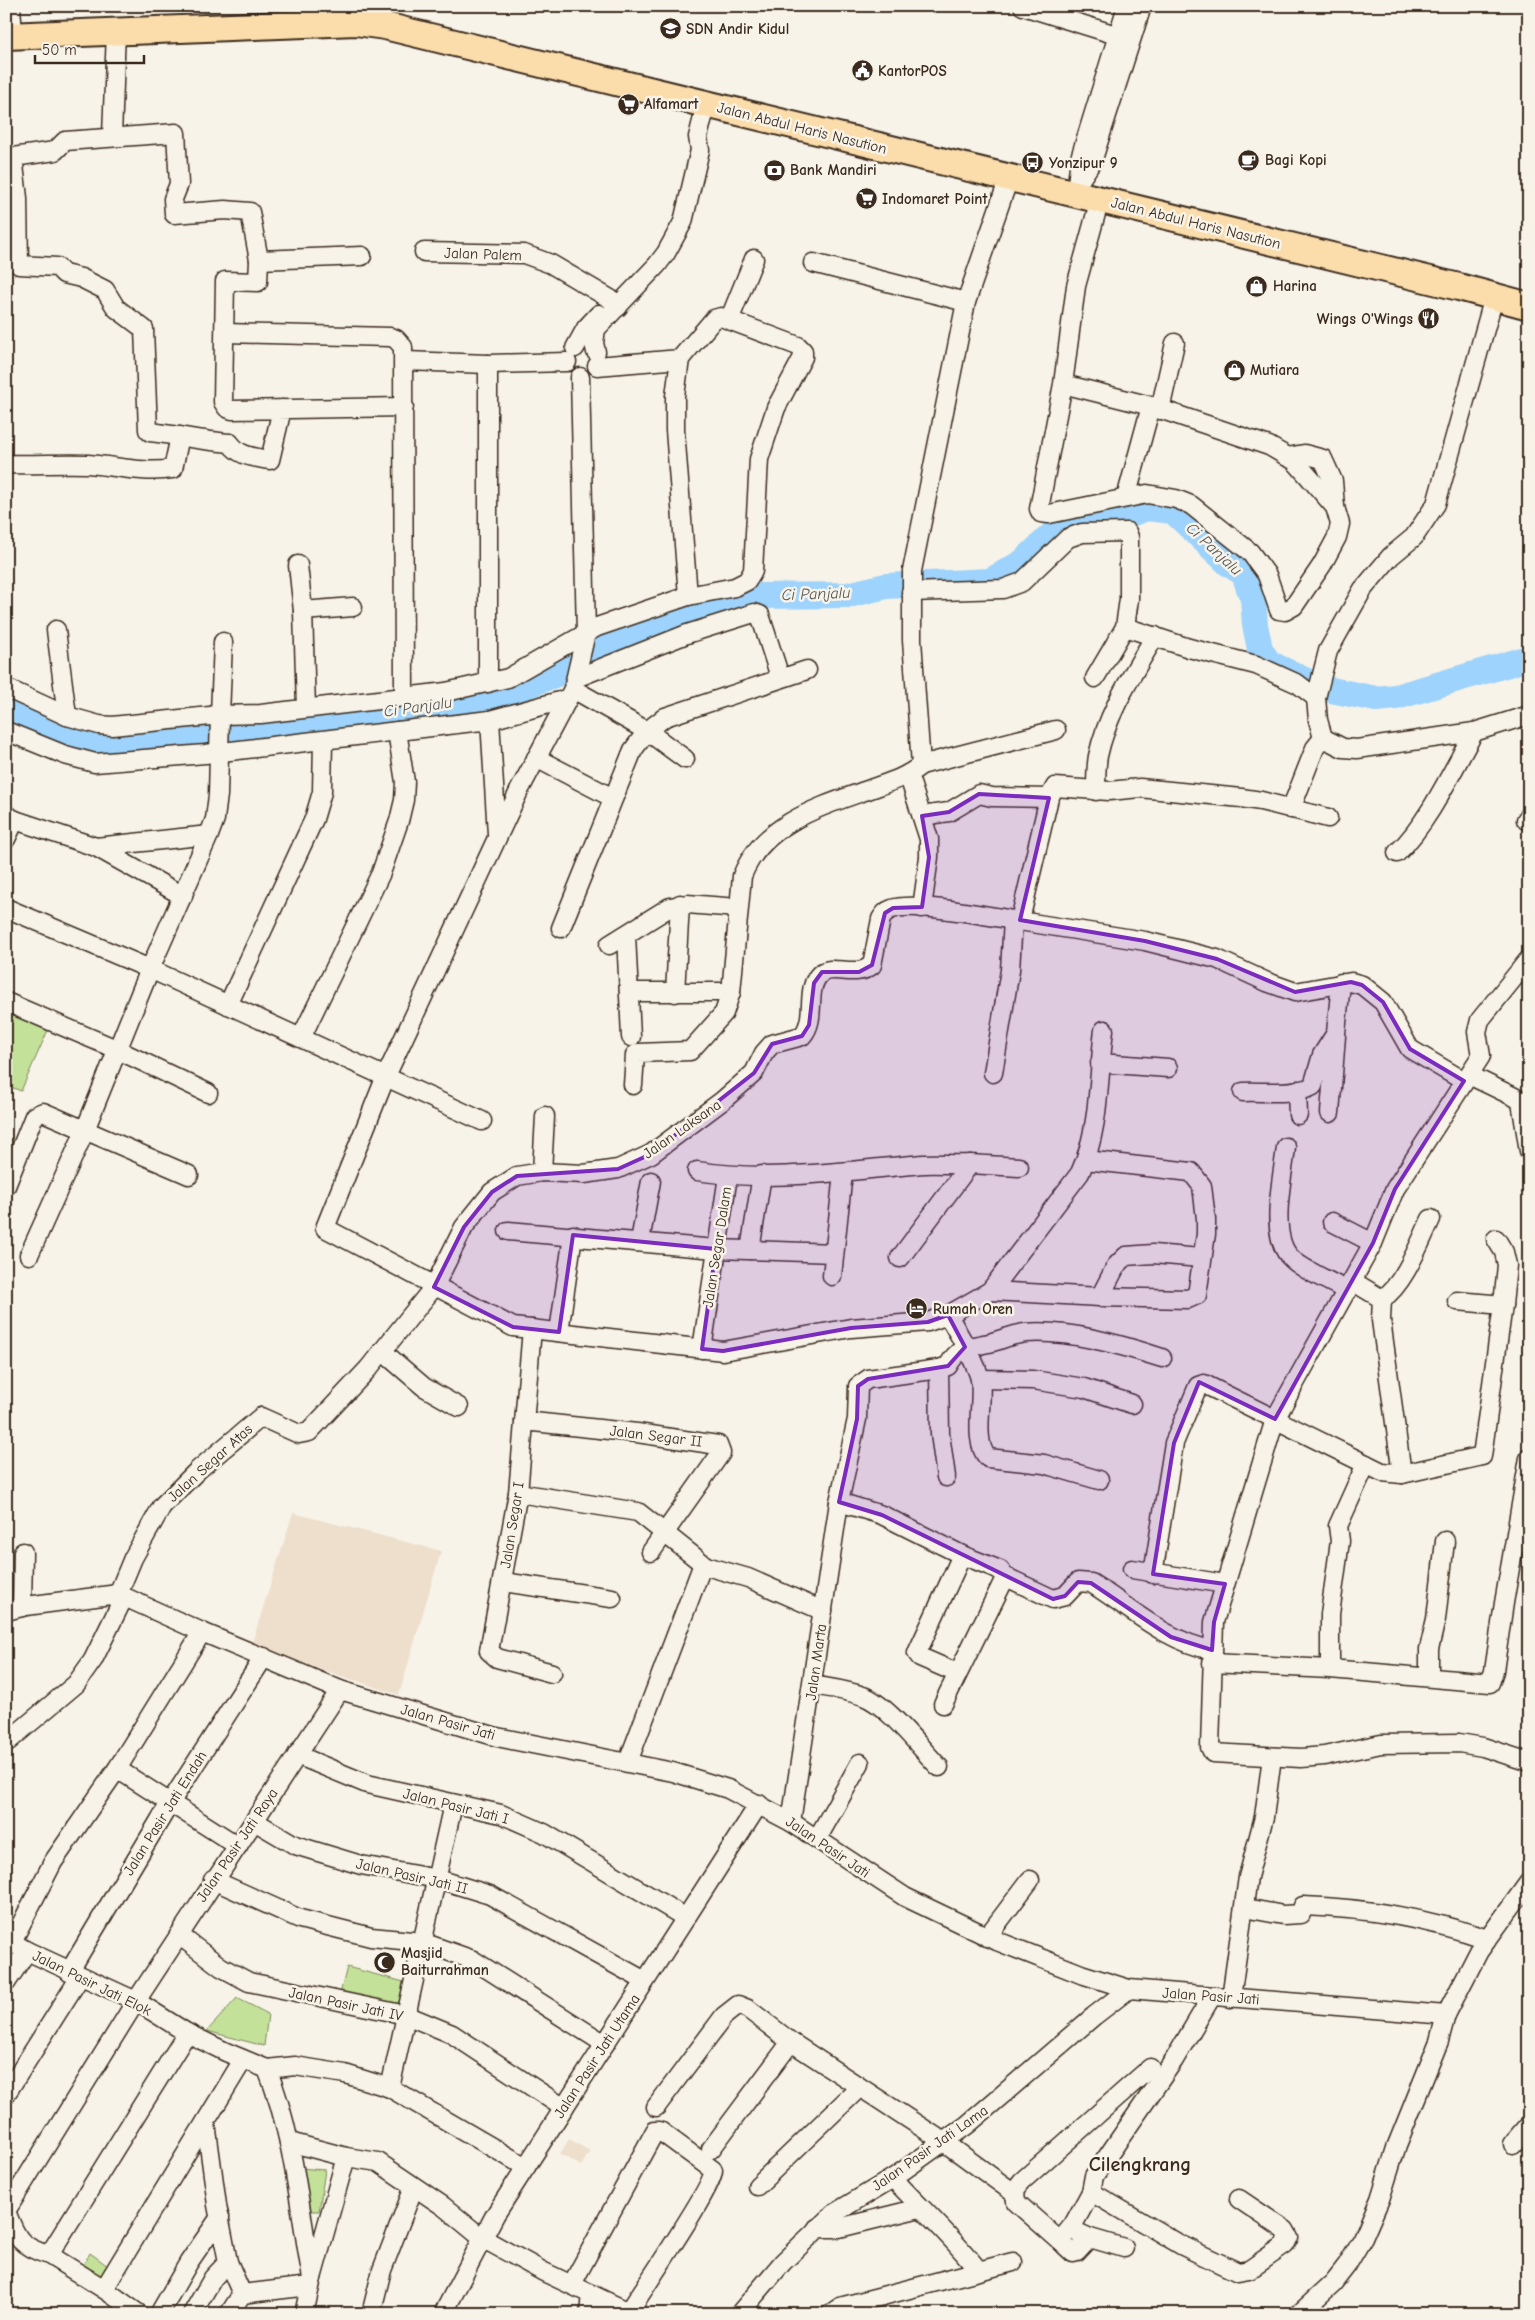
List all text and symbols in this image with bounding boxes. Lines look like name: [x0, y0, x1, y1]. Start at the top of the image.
school or university icon: SDN Andir Kidul: [658, 17, 682, 41]
place label: SDN Andir Kidul: [686, 20, 789, 38]
scale bar: [35, 32, 144, 64]
text: 50 m: [42, 41, 77, 59]
public building icon: KantorPOS: [850, 59, 874, 83]
place label: KantorPOS: [878, 62, 947, 80]
supermarket icon: Alfamart: [616, 92, 640, 116]
place label: Alfamart: [644, 95, 700, 113]
street label: Jalan Abdul Haris Nasution: [715, 98, 889, 158]
cafe icon: Bagi Kopi: [1237, 148, 1261, 172]
bus stop icon: Yonzipur 9: [1021, 151, 1045, 175]
place label: Bagi Kopi: [1265, 151, 1327, 169]
place label: Yonzipur 9: [1049, 154, 1118, 172]
bank icon: Bank Mandiri: [762, 158, 786, 182]
place label: Bank Mandiri: [790, 161, 877, 179]
supermarket icon: Indomaret Point: [854, 187, 878, 211]
place label: Indomaret Point: [882, 190, 988, 208]
street label: Jalan Abdul Haris Nasution: [1109, 193, 1283, 253]
street label: Jalan Palem: [444, 244, 522, 264]
shop icon: Harina: [1245, 274, 1269, 298]
place label: Harina: [1273, 277, 1317, 295]
restaurant icon: Wings O'Wings: [1417, 307, 1441, 331]
place label: Wings O'Wings: [1317, 310, 1413, 328]
shop icon: Mutiara: [1222, 358, 1246, 382]
place label: Mutiara: [1250, 361, 1299, 379]
water label: Ci Panjalu: [1183, 519, 1245, 579]
water label: Ci Panjalu: [781, 584, 851, 604]
water label: Ci Panjalu: [383, 693, 453, 721]
street label: Jalan Laksana: [640, 1095, 724, 1163]
street label: Jalan Segar Dalam: [699, 1185, 735, 1309]
hotel icon: Rumah Oren: [905, 1297, 929, 1321]
place label: Rumah Oren: [933, 1300, 1013, 1318]
street label: Jalan Segar Atas: [164, 1420, 256, 1506]
street label: Jalan Segar II: [609, 1421, 703, 1451]
street label: Jalan Segar I: [496, 1480, 528, 1570]
street label: Jalan Marta: [802, 1623, 830, 1701]
street label: Jalan Pasir Jati: [399, 1700, 497, 1744]
street label: Jalan Pasir Jati Endah: [119, 1747, 211, 1879]
street label: Jalan Pasir Jati I: [401, 1784, 511, 1828]
street label: Jalan Pasir Jati Raya: [192, 1785, 282, 1905]
street label: Jalan Pasir Jati: [783, 1812, 873, 1882]
street label: Jalan Pasir Jati II: [354, 1854, 470, 1898]
place label: Masjid Baiturrahman: [401, 1944, 489, 1979]
street label: Jalan Pasir Jati Elok: [30, 1946, 155, 2020]
mosque icon: Masjid Baiturrahman: [373, 1950, 397, 1974]
street label: Jalan Pasir Jati IV: [287, 1983, 405, 2025]
street label: Jalan Pasir Jati: [1162, 1984, 1260, 2008]
street label: Jalan Pasir Jati Utama: [550, 1991, 644, 2121]
street label: Jalan Pasir Jati Lama: [869, 2101, 991, 2195]
district label: Cilengkrang: [1089, 2153, 1191, 2176]

